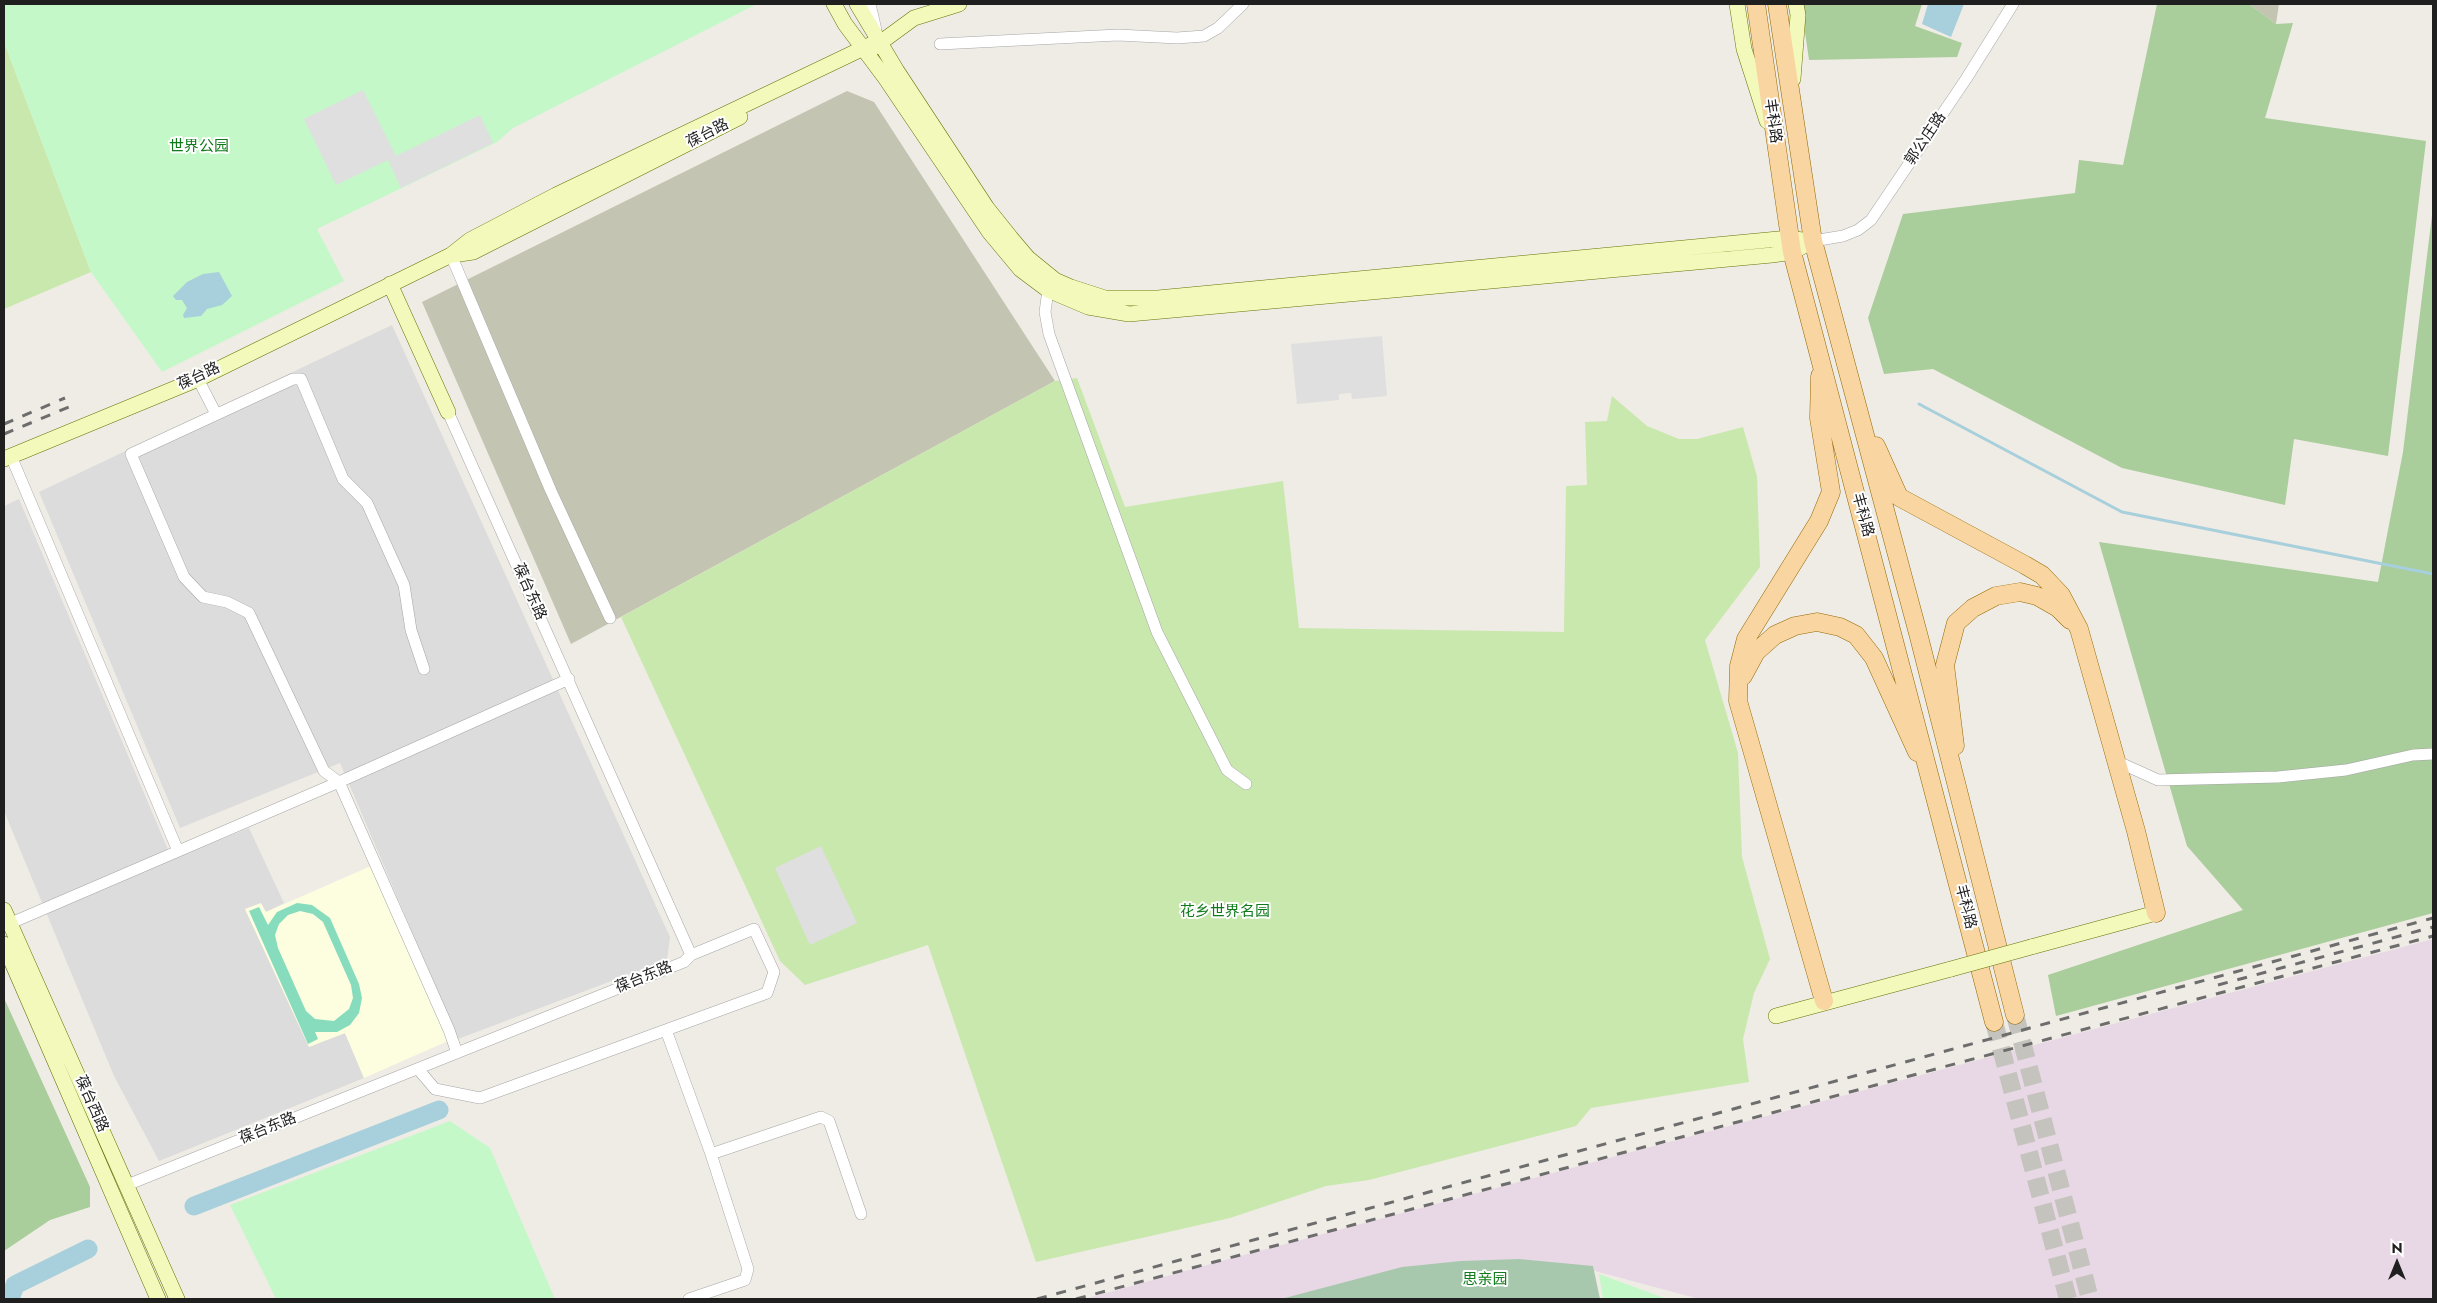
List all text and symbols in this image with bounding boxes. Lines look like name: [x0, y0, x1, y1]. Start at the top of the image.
street label: 丰科路: [1760, 97, 1784, 145]
street label: 郭公庄路: [1902, 109, 1950, 169]
street label: 葆台路: [684, 116, 732, 152]
park label: 世界公园: [169, 138, 229, 156]
street label: 葆台路: [175, 359, 223, 395]
street label: 丰科路: [1847, 491, 1877, 539]
street label: 葆台东路: [509, 561, 549, 623]
street label: 丰科路: [1951, 883, 1979, 931]
park label: 花乡世界名园: [1180, 903, 1270, 921]
street label: 葆台东路: [613, 958, 675, 998]
street label: 葆台西路: [71, 1073, 111, 1135]
street label: 葆台东路: [237, 1109, 299, 1149]
north arrow: [2372, 1238, 2422, 1288]
text: N: [2391, 1238, 2403, 1258]
park label: 思亲园: [1463, 1271, 1507, 1289]

